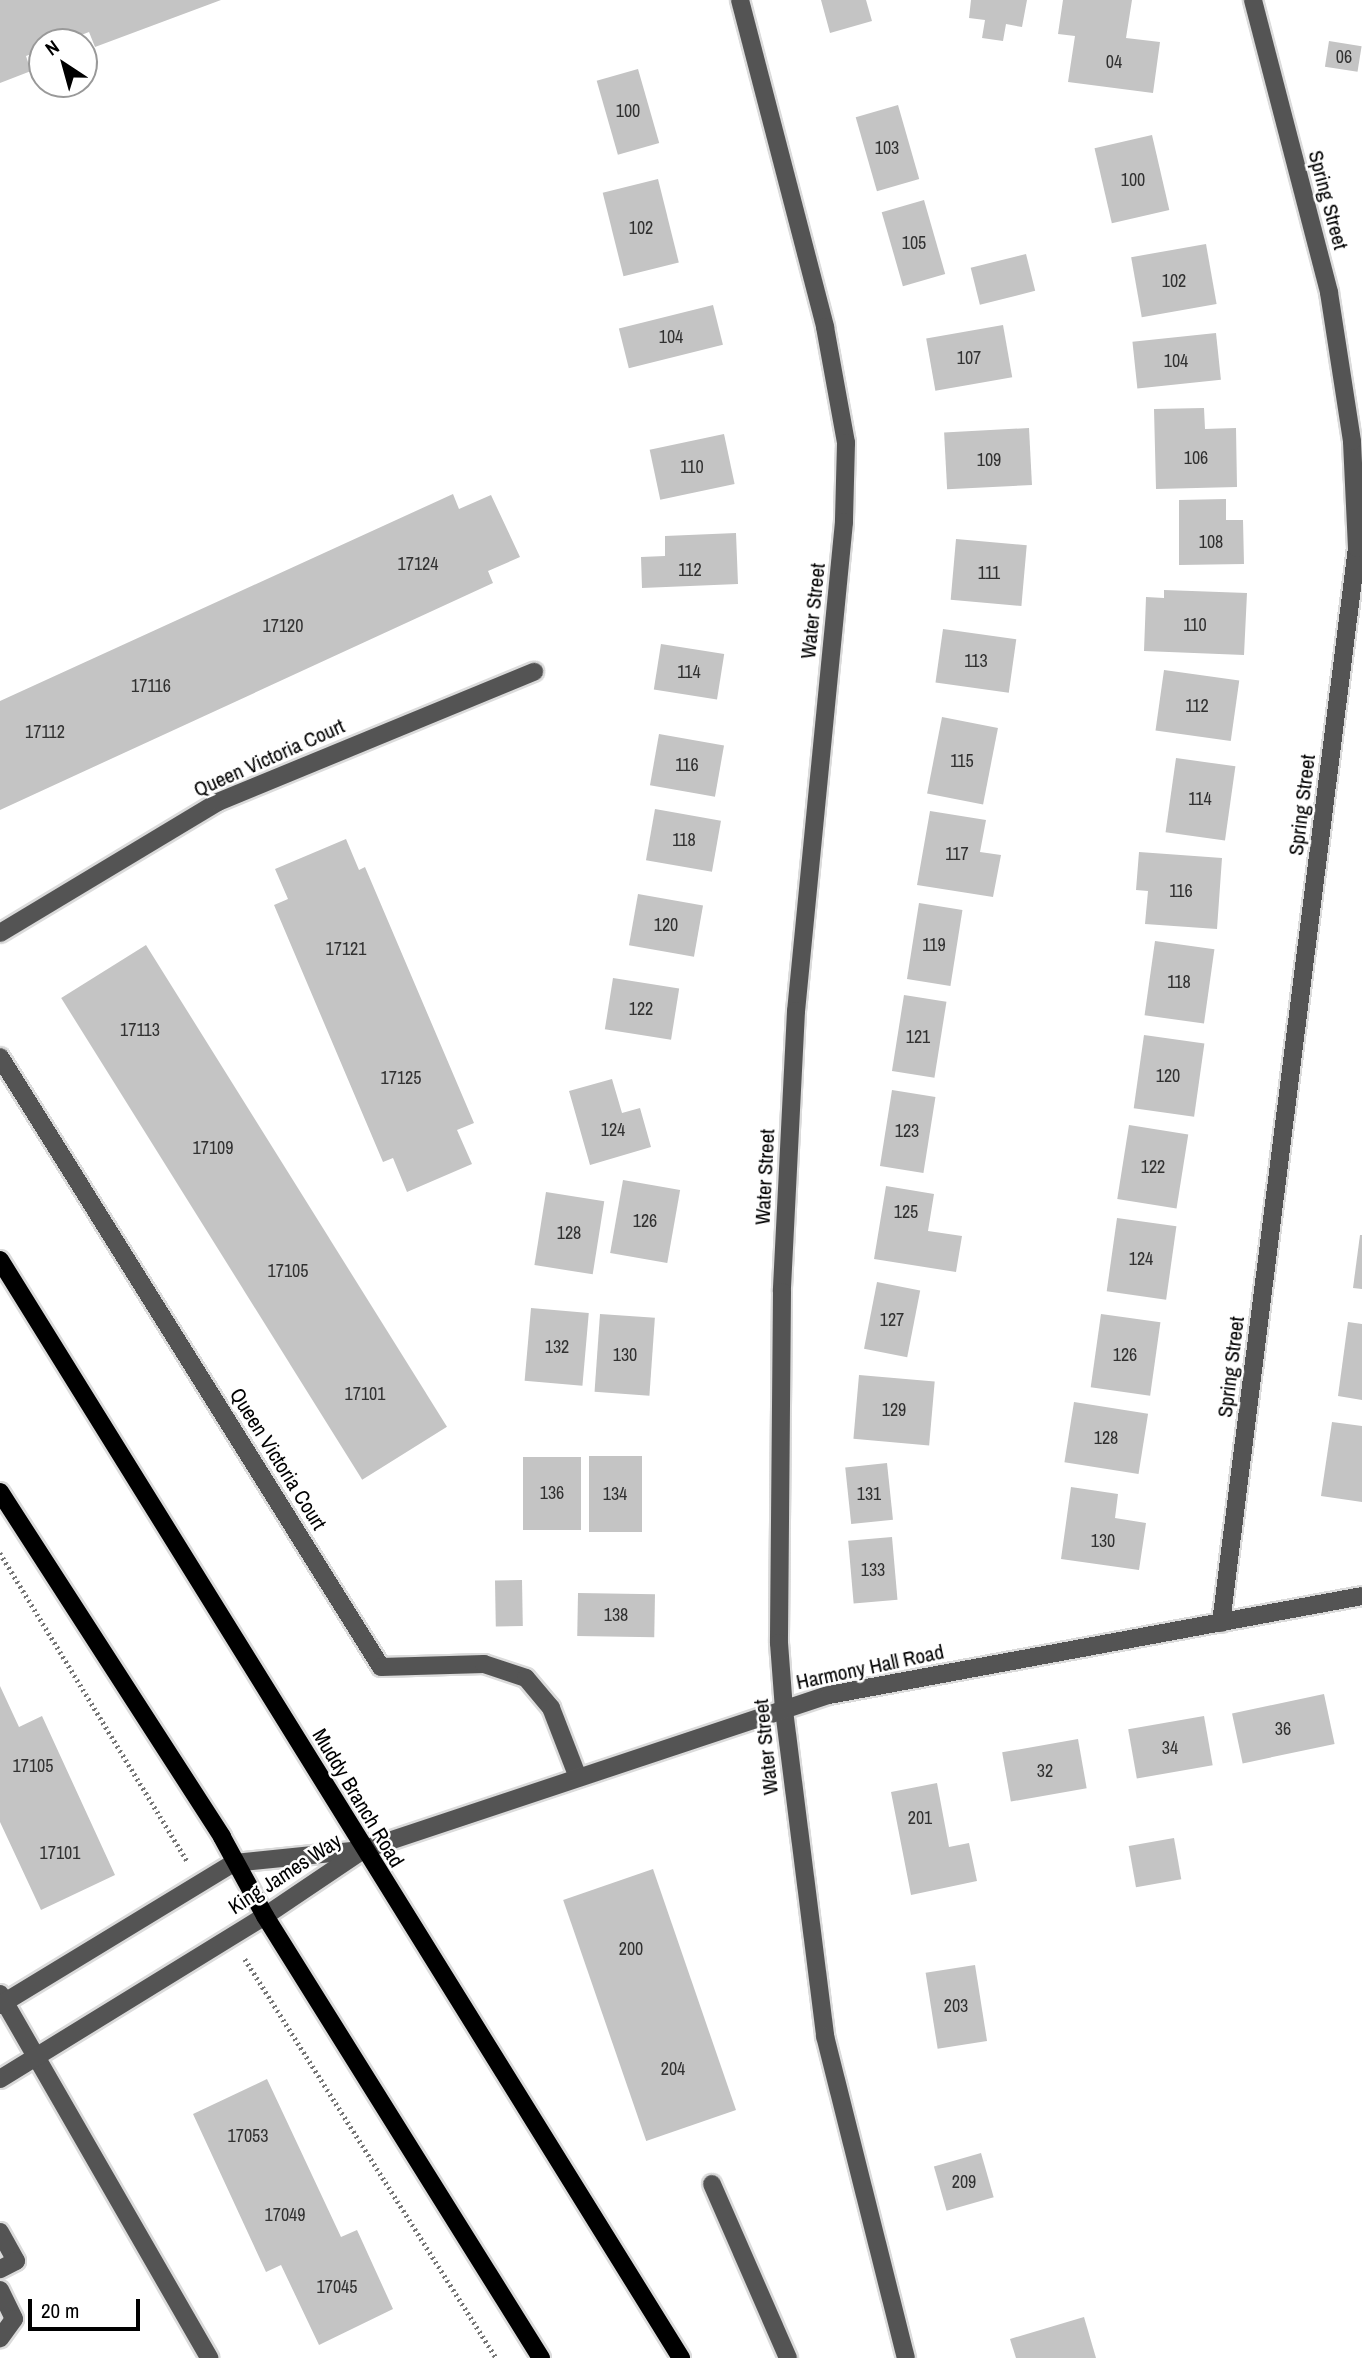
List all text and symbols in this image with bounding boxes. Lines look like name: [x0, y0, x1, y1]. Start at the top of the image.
north arrow: [28, 28, 98, 98]
text: N: [40, 34, 64, 61]
house number: 06: [1336, 46, 1352, 68]
house number: 04: [1106, 51, 1122, 73]
house number: 100: [616, 100, 640, 122]
house number: 103: [875, 137, 899, 159]
street label: Spring Street: [1303, 148, 1353, 252]
house number: 100: [1121, 169, 1145, 191]
house number: 102: [629, 217, 653, 239]
house number: 105: [902, 232, 926, 254]
house number: 102: [1162, 270, 1186, 292]
house number: 104: [659, 326, 683, 348]
house number: 107: [957, 347, 981, 369]
house number: 104: [1164, 350, 1188, 372]
house number: 106: [1184, 447, 1208, 469]
house number: 109: [977, 449, 1001, 471]
house number: 110: [680, 456, 704, 478]
house number: 108: [1199, 531, 1223, 553]
house number: 17124: [397, 553, 439, 575]
house number: 112: [678, 559, 702, 581]
street label: Water Street: [795, 562, 831, 660]
house number: 111: [978, 562, 1000, 584]
house number: 110: [1183, 614, 1207, 636]
house number: 17120: [262, 615, 304, 637]
house number: 113: [964, 650, 988, 672]
house number: 114: [677, 661, 701, 683]
house number: 17116: [131, 675, 171, 697]
house number: 112: [1185, 695, 1209, 717]
street label: Queen Victoria Court: [190, 713, 348, 803]
house number: 17112: [25, 721, 65, 743]
house number: 115: [950, 750, 974, 772]
street label: Spring Street: [1283, 753, 1321, 857]
house number: 116: [675, 754, 699, 776]
house number: 114: [1188, 788, 1212, 810]
house number: 118: [672, 829, 696, 851]
house number: 117: [945, 843, 969, 865]
house number: 116: [1169, 880, 1193, 902]
house number: 120: [654, 914, 678, 936]
house number: 119: [922, 934, 946, 956]
house number: 17121: [325, 938, 367, 960]
house number: 118: [1167, 971, 1191, 993]
house number: 122: [629, 998, 653, 1020]
house number: 17113: [120, 1019, 160, 1041]
house number: 121: [906, 1026, 930, 1048]
house number: 120: [1156, 1065, 1180, 1087]
house number: 17125: [380, 1067, 422, 1089]
house number: 124: [601, 1119, 625, 1141]
house number: 123: [895, 1120, 919, 1142]
street label: Water Street: [750, 1128, 780, 1226]
house number: 17109: [192, 1137, 234, 1159]
house number: 122: [1141, 1156, 1165, 1178]
house number: 125: [894, 1201, 918, 1223]
house number: 126: [633, 1210, 657, 1232]
house number: 128: [557, 1222, 581, 1244]
house number: 124: [1129, 1248, 1153, 1270]
house number: 17105: [267, 1260, 309, 1282]
house number: 127: [880, 1309, 904, 1331]
street label: Spring Street: [1212, 1315, 1250, 1419]
house number: 132: [545, 1336, 569, 1358]
house number: 130: [613, 1344, 637, 1366]
house number: 126: [1113, 1344, 1137, 1366]
street label: Queen Victoria Court: [224, 1383, 332, 1535]
house number: 17101: [344, 1383, 386, 1405]
house number: 129: [882, 1399, 906, 1421]
house number: 128: [1094, 1427, 1118, 1449]
house number: 136: [540, 1482, 564, 1504]
house number: 134: [603, 1483, 627, 1505]
house number: 131: [857, 1483, 881, 1505]
house number: 130: [1091, 1530, 1115, 1552]
house number: 133: [861, 1559, 885, 1581]
house number: 138: [604, 1604, 628, 1626]
street label: Harmony Hall Road: [794, 1639, 946, 1695]
street label: Water Street: [748, 1698, 784, 1796]
house number: 36: [1275, 1718, 1291, 1740]
street label: Muddy Branch Road: [307, 1724, 409, 1872]
house number: 34: [1162, 1737, 1178, 1759]
house number: 17105: [12, 1755, 54, 1777]
house number: 32: [1037, 1760, 1053, 1782]
house number: 201: [908, 1807, 932, 1829]
street label: King James Way: [224, 1828, 346, 1920]
house number: 17101: [39, 1842, 81, 1864]
house number: 200: [619, 1938, 643, 1960]
house number: 203: [944, 1995, 968, 2017]
house number: 204: [661, 2058, 685, 2080]
house number: 17053: [227, 2125, 269, 2147]
house number: 209: [952, 2171, 976, 2193]
house number: 17049: [264, 2204, 306, 2226]
house number: 17045: [316, 2276, 358, 2298]
scale bar: [32, 2284, 144, 2328]
text: 20 m: [41, 2296, 79, 2325]

